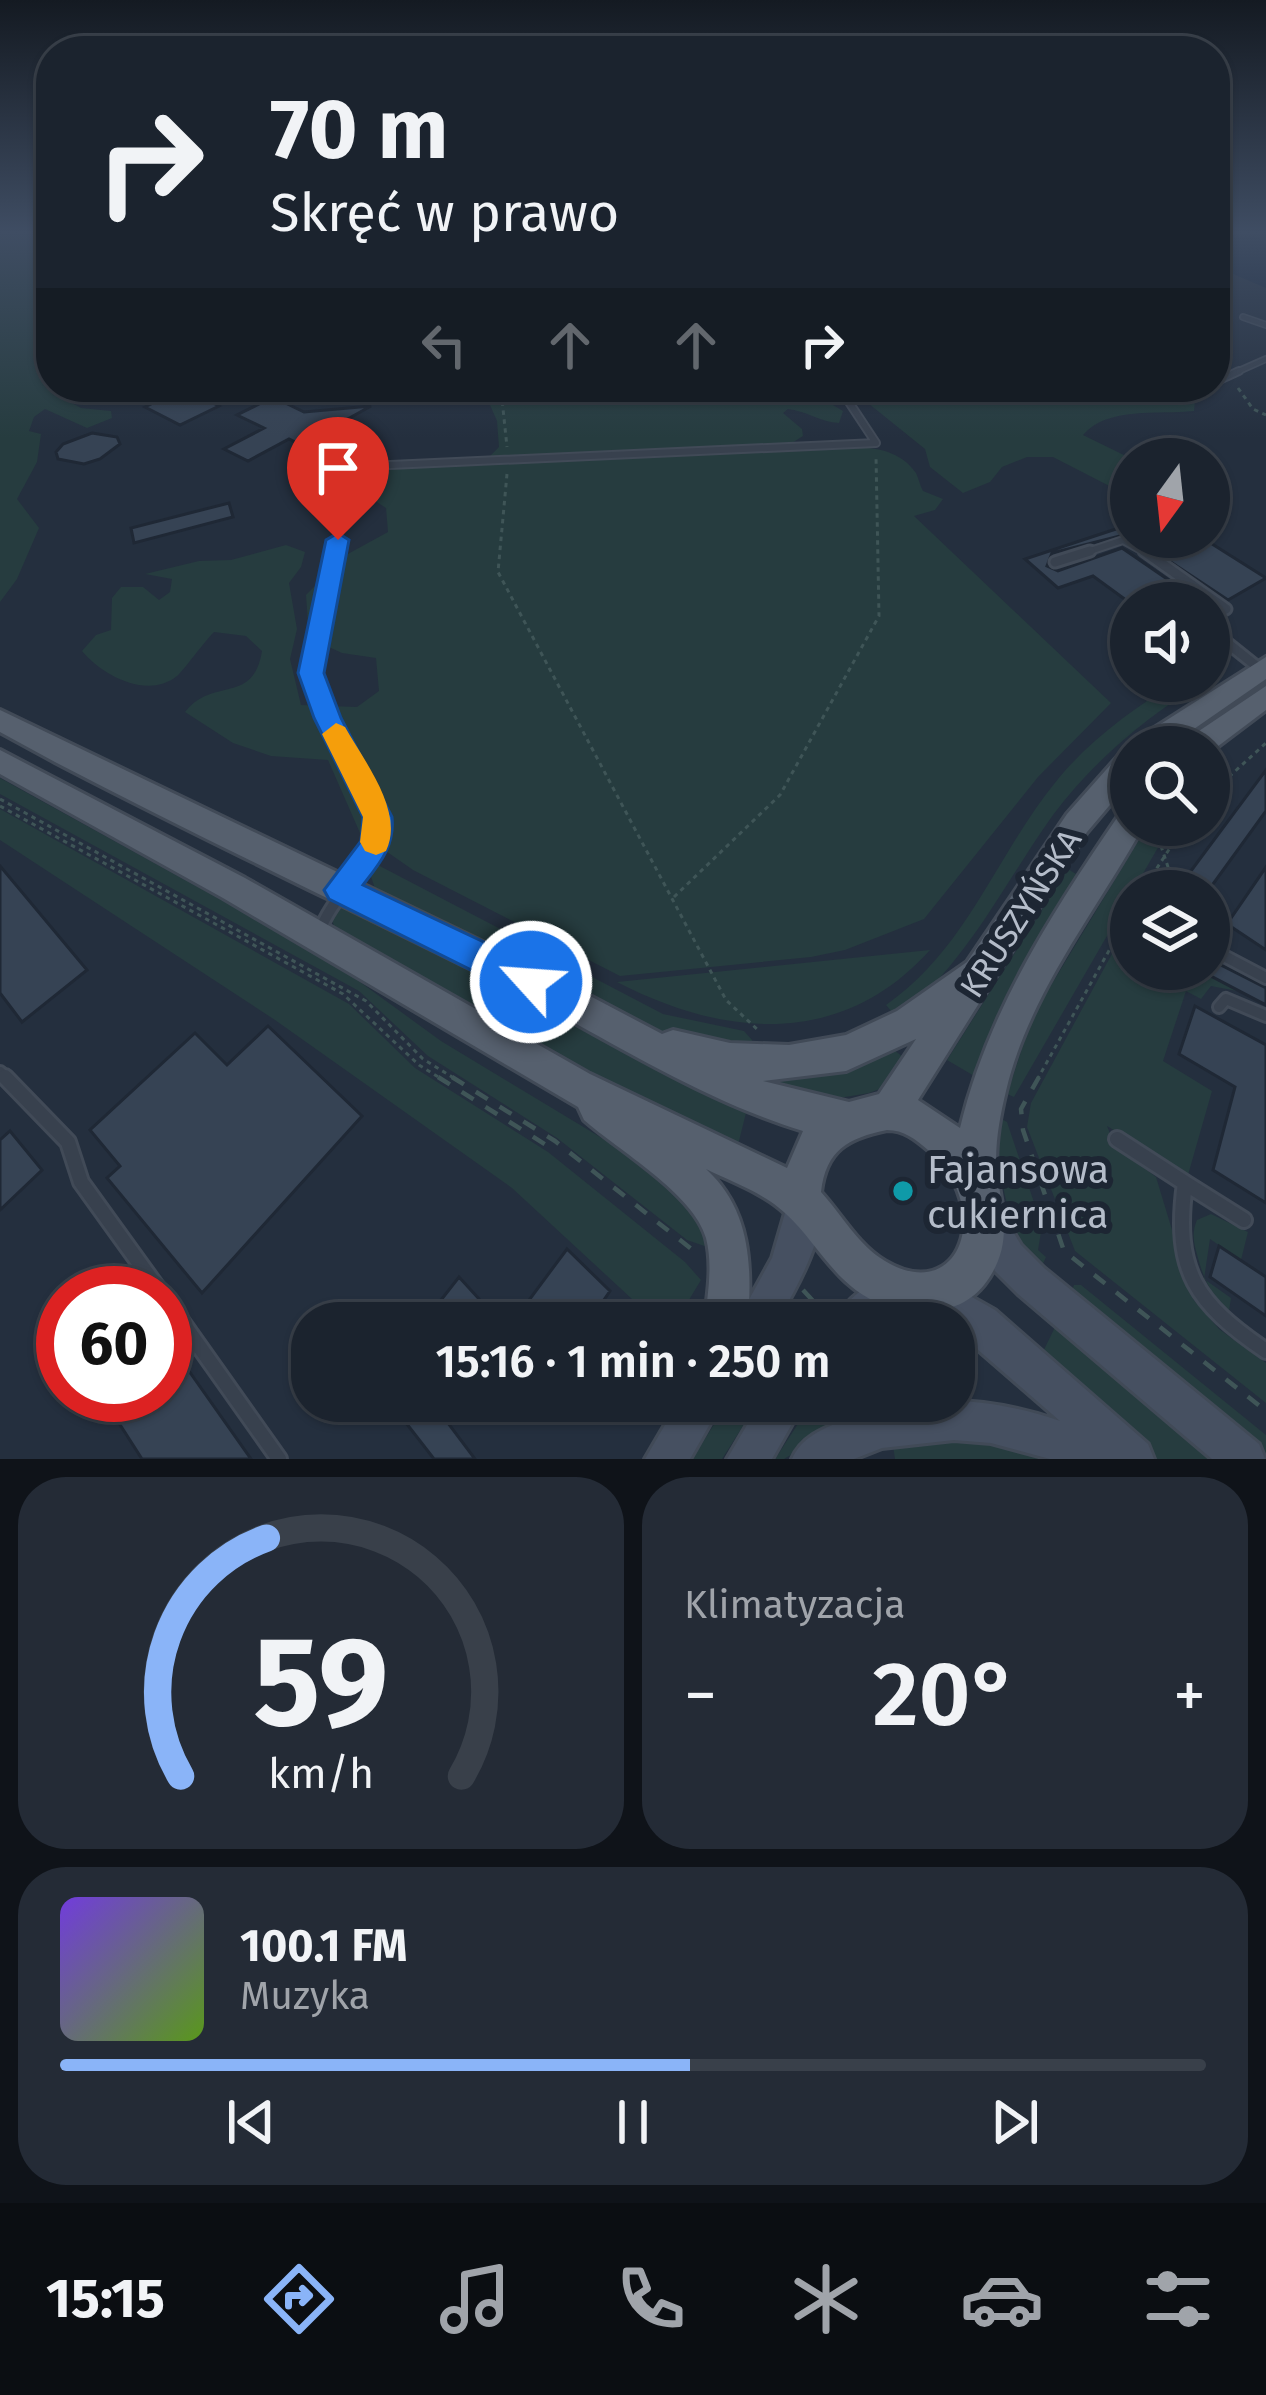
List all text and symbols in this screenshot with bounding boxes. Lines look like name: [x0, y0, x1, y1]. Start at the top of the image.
text: 70 m: [270, 79, 448, 180]
icon: right: [72, 84, 228, 240]
text: Skręć w prawo: [270, 181, 619, 245]
icon: left: [411, 312, 477, 378]
icon: ahead: [537, 312, 603, 378]
icon: ahead: [663, 312, 729, 378]
icon: right: [789, 312, 855, 378]
pin: [287, 417, 389, 540]
icon: arrive: [305, 435, 371, 501]
north arrow: [1110, 438, 1230, 558]
map controls: [1110, 438, 1230, 990]
button: sound: [1110, 582, 1230, 702]
button: search: [1110, 726, 1230, 846]
street label: KRUSZYŃSKA: [952, 822, 1090, 1005]
button: layers: [1110, 870, 1230, 990]
position arrow: [468, 919, 594, 1045]
place label: Fajansowa cukiernica: [927, 1147, 1109, 1238]
marker: Fajansowa cukiernica: [890, 1178, 916, 1204]
speed limit sign: 60: [36, 1266, 192, 1422]
text: 15:16 · 1 min · 250 m: [436, 1335, 830, 1389]
text: Klimatyzacja: [684, 1582, 906, 1628]
text: 59: [254, 1608, 388, 1758]
text: 20°: [872, 1641, 1018, 1749]
text: −: [684, 1656, 717, 1735]
text: +: [1173, 1656, 1206, 1735]
text: km/h: [268, 1748, 374, 1799]
text: 100.1 FM: [240, 1919, 408, 1973]
text: Muzyka: [240, 1973, 370, 2019]
icon: previous: [218, 2089, 284, 2155]
icon: pause: [600, 2089, 666, 2155]
icon: next: [982, 2089, 1048, 2155]
icon: directions: [257, 2257, 341, 2341]
icon: music: [433, 2257, 517, 2341]
icon: phone: [609, 2257, 693, 2341]
icon: climate: [784, 2257, 868, 2341]
icon: car: [960, 2257, 1044, 2341]
icon: filters: [1136, 2257, 1220, 2341]
text: 15:15: [46, 2267, 165, 2331]

